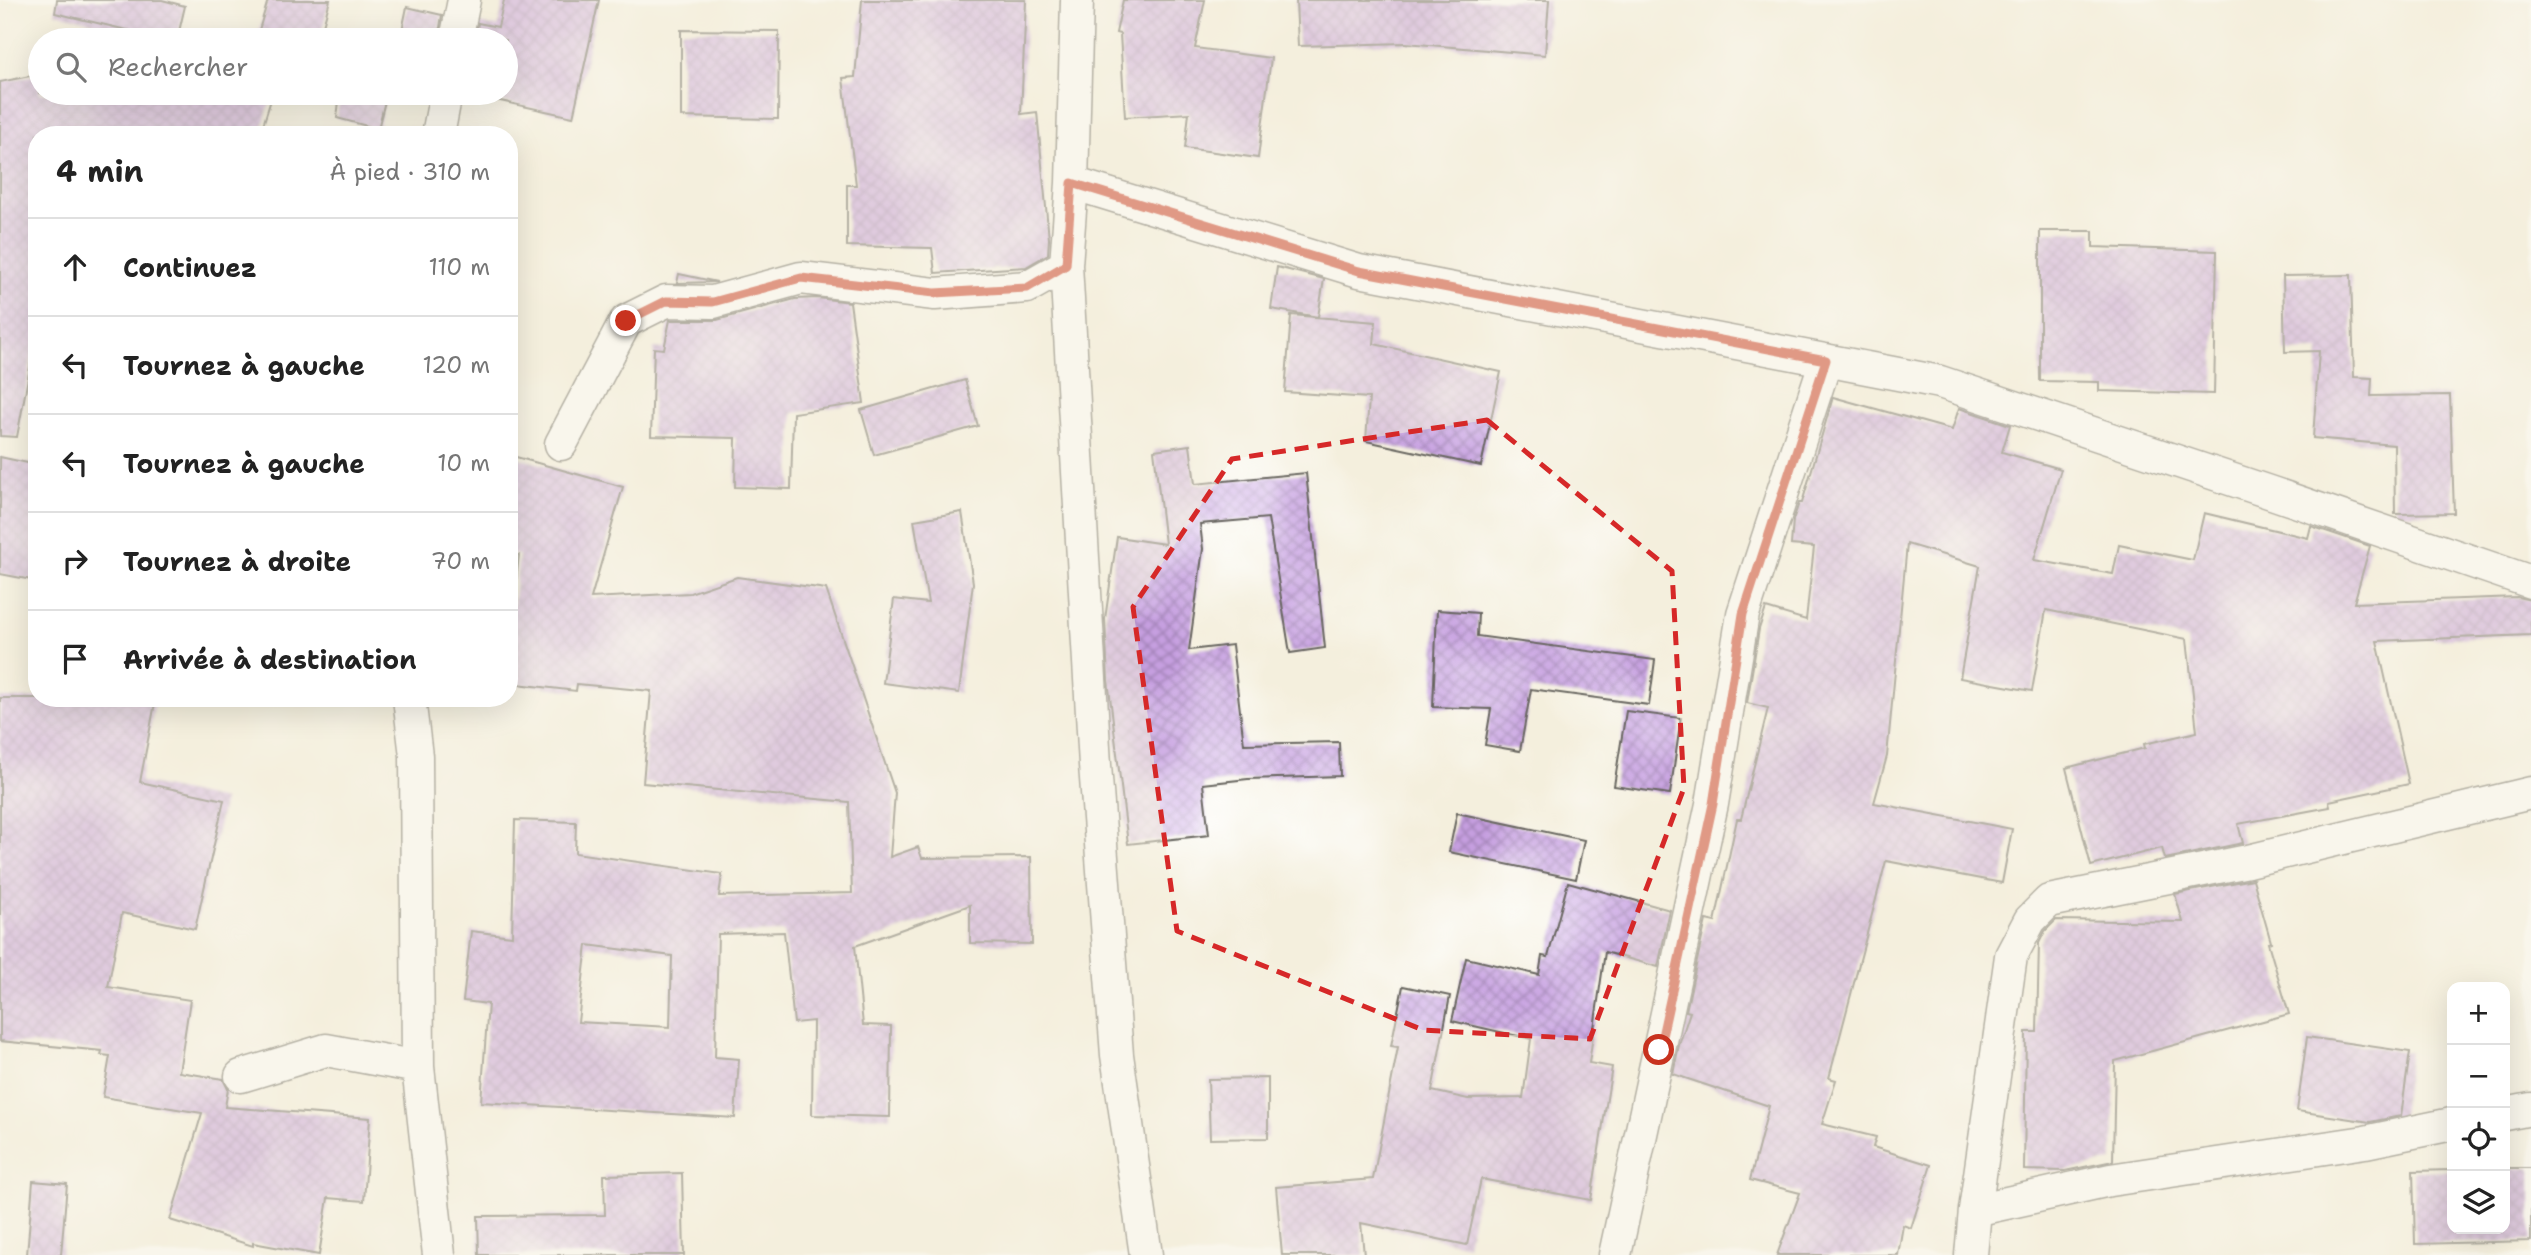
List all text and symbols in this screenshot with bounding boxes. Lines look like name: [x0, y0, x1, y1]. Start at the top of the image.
search box: [28, 28, 518, 105]
icon: search: [52, 48, 90, 86]
text: Rechercher: [108, 49, 248, 84]
text: 4 min: [56, 151, 143, 192]
text: À pied · 310 m: [329, 157, 490, 187]
icon: ahead: [56, 248, 94, 286]
text: Continuez: [123, 250, 257, 285]
text: 110 m: [428, 252, 490, 282]
route end: [610, 305, 641, 336]
icon: left: [56, 346, 94, 384]
text: Tournez à gauche: [123, 348, 365, 383]
text: 120 m: [422, 350, 490, 380]
icon: left: [56, 444, 94, 482]
text: Tournez à gauche: [123, 446, 365, 481]
text: 10 m: [437, 448, 490, 478]
icon: right: [56, 542, 94, 580]
text: Tournez à droite: [123, 544, 351, 579]
text: 70 m: [431, 546, 490, 576]
icon: arrive: [56, 640, 94, 678]
text: Arrivée à destination: [123, 642, 417, 677]
map controls: [2447, 982, 2510, 1234]
button: +: [2447, 982, 2510, 1045]
route start: [1643, 1034, 1674, 1065]
button: −: [2447, 1045, 2510, 1108]
button: locate: [2447, 1108, 2510, 1171]
button: layers: [2447, 1171, 2510, 1234]

